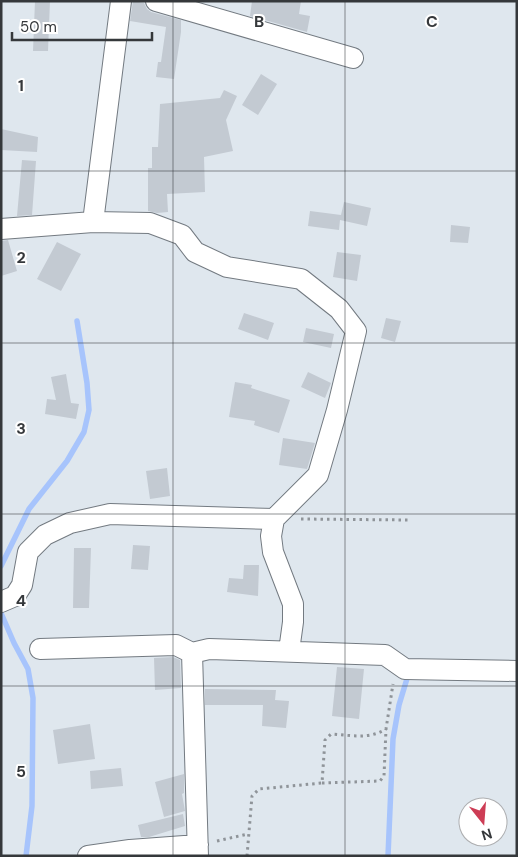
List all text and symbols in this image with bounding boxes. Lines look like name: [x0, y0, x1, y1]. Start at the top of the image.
scale bar: [12, 10, 152, 42]
text: B: [254, 11, 264, 32]
text: C: [426, 11, 438, 32]
text: 50 m: [20, 17, 57, 37]
text: 1: [18, 75, 24, 96]
text: 2: [16, 247, 26, 268]
text: 3: [16, 418, 26, 439]
text: 4: [16, 590, 26, 611]
text: 5: [16, 761, 26, 782]
north arrow: [458, 797, 508, 847]
text: N: [479, 824, 494, 845]

